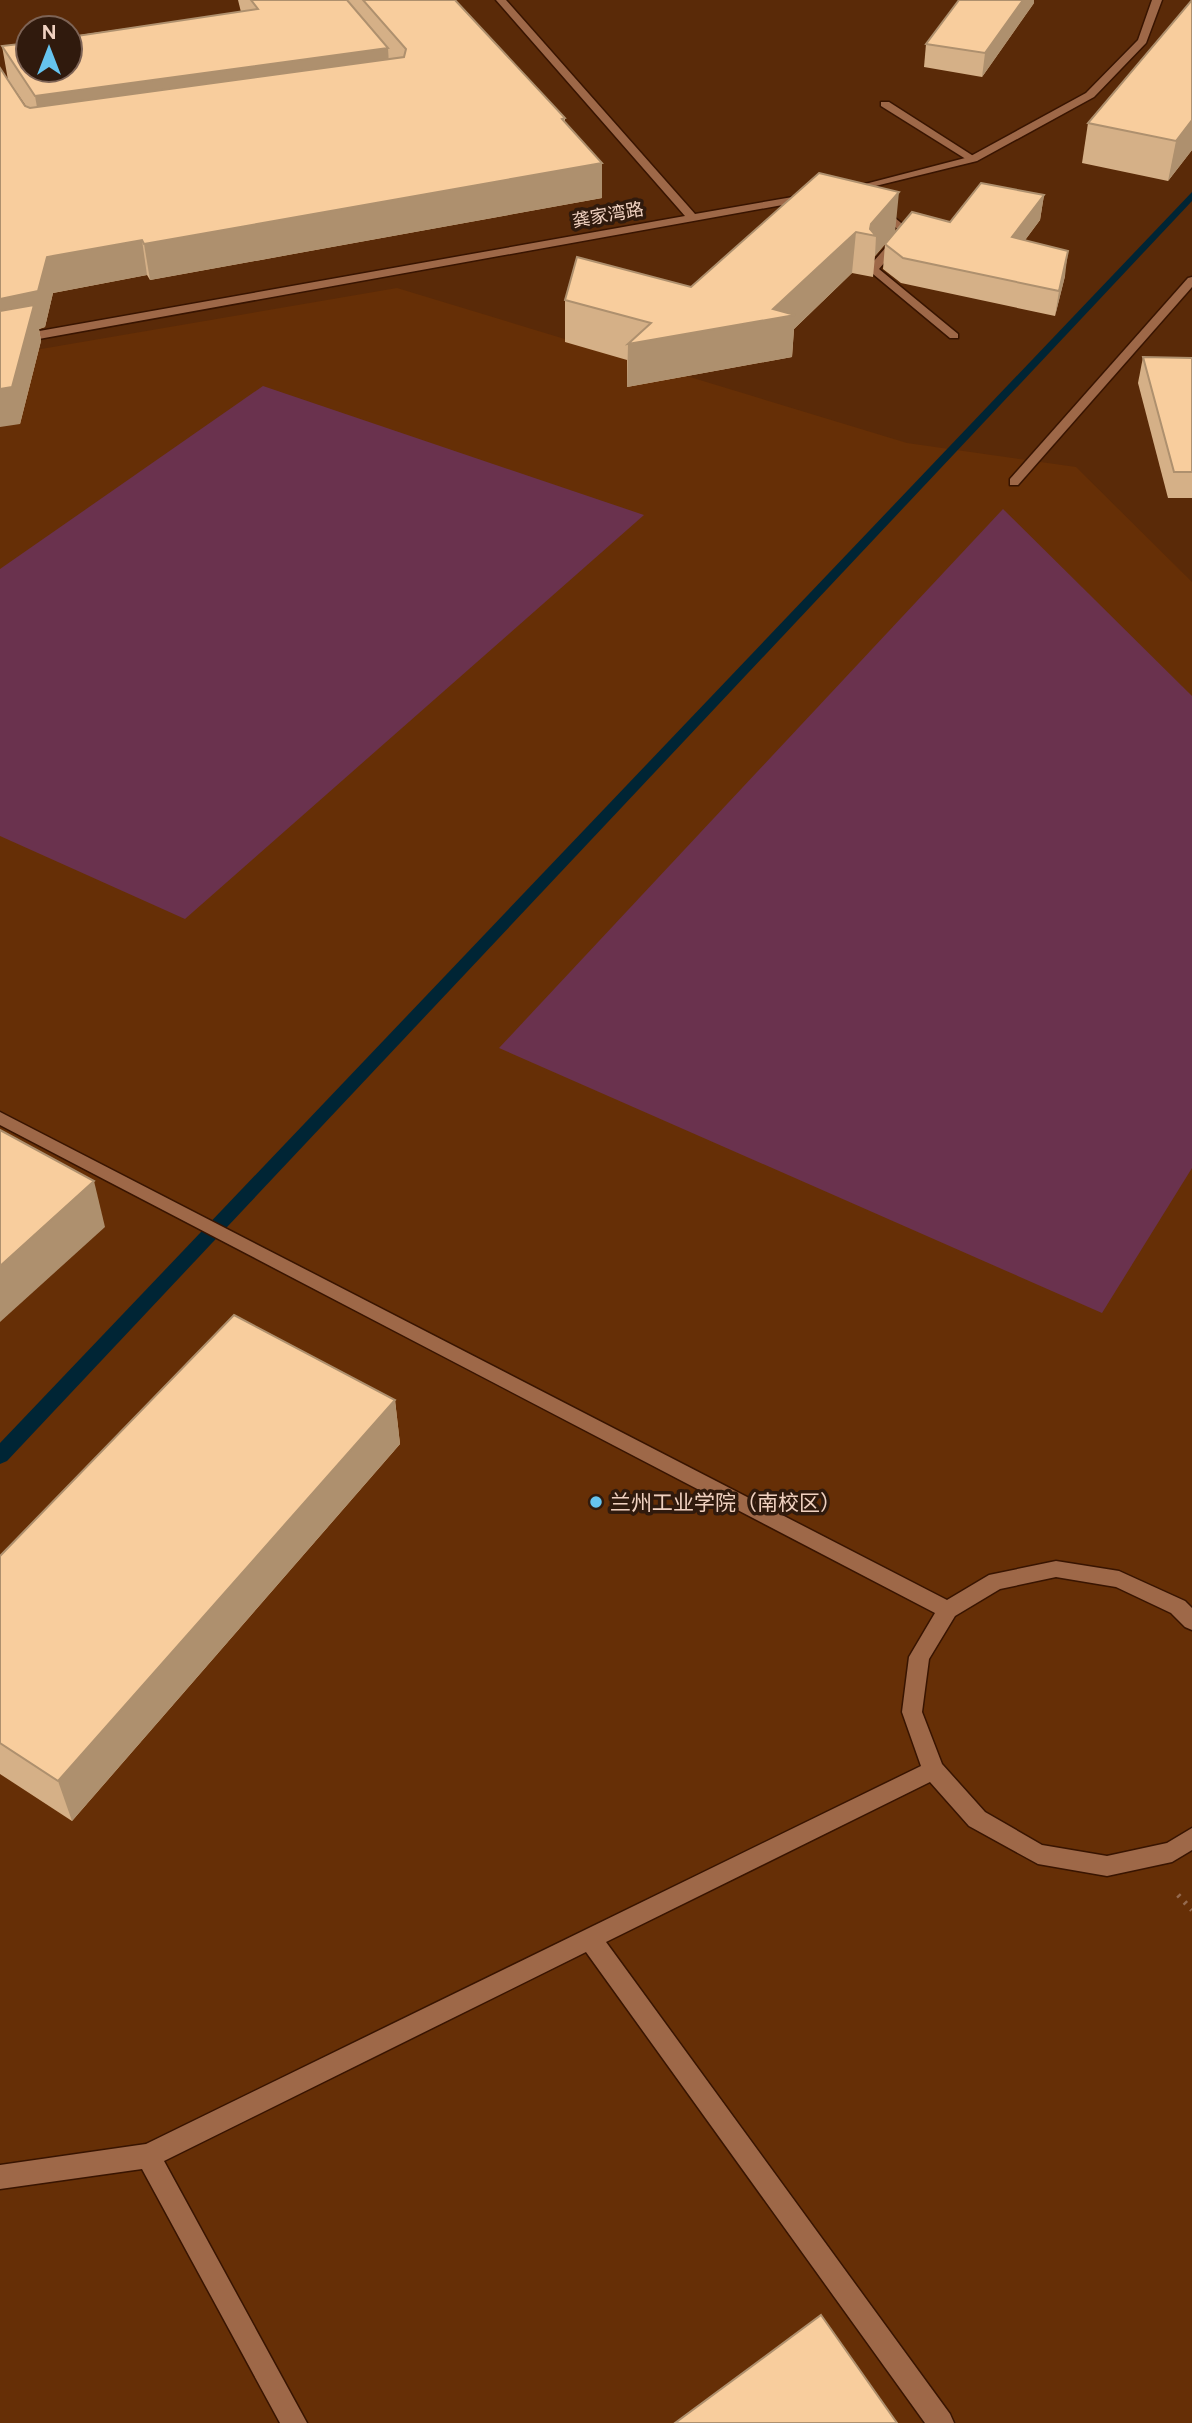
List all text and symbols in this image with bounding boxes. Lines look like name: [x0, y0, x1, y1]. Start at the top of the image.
north arrow: [14, 14, 84, 84]
text: N: [42, 21, 56, 44]
street label: 龚家湾路: [571, 198, 645, 232]
place label: 兰州工业学院（南校区）: [610, 1490, 841, 1515]
marker: 兰州工业学院（南校区）: [588, 1494, 604, 1510]

